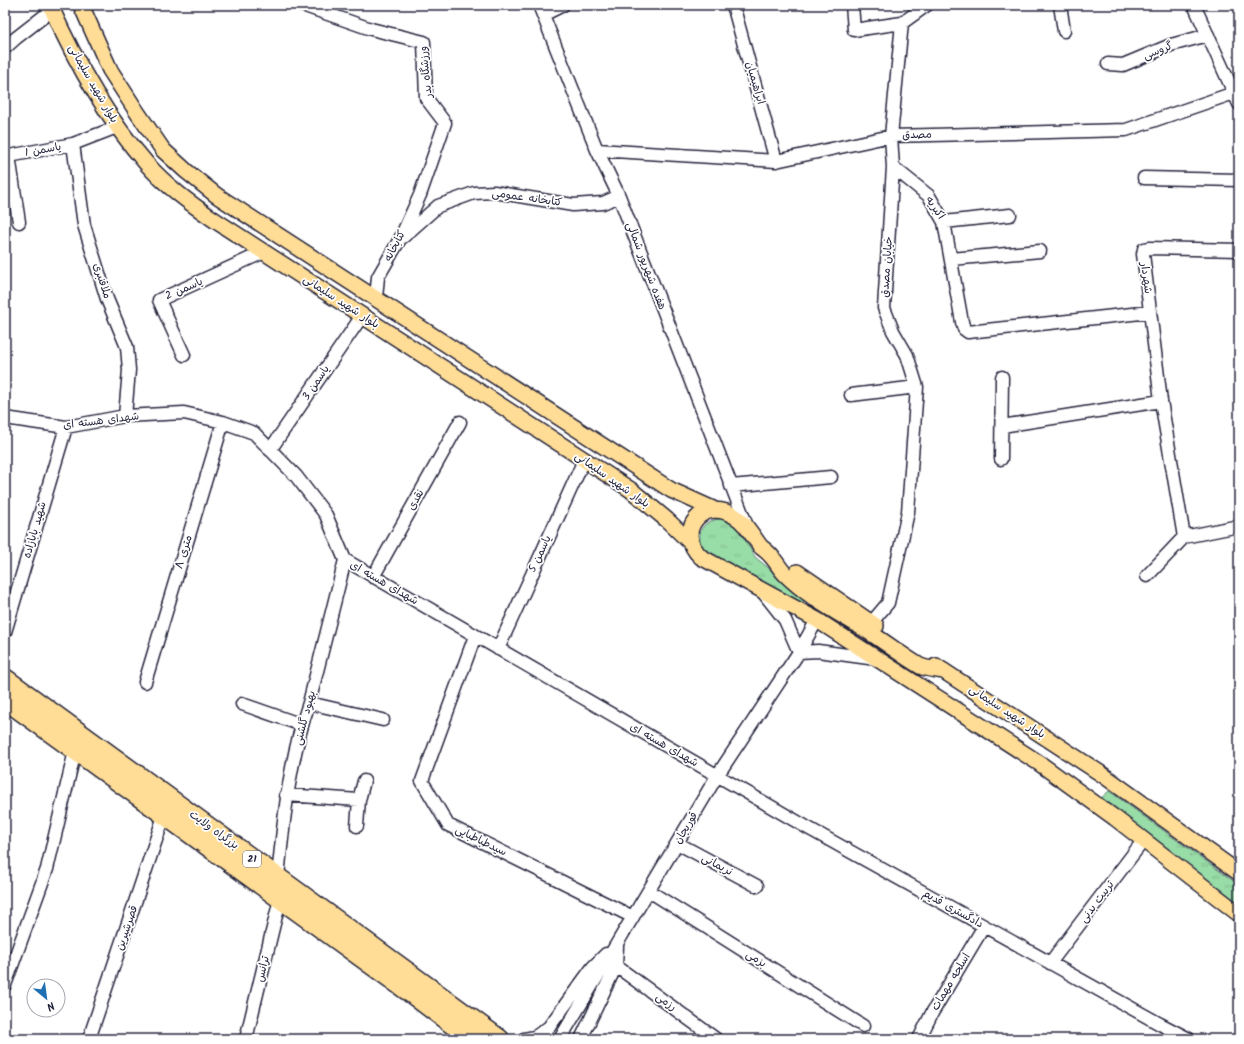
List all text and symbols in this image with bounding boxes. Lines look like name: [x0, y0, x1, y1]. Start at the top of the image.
street label: گروسی: [1140, 37, 1176, 65]
street label: بلوار شهید سلیمانی: [63, 41, 123, 127]
street label: ورزشگاه بدر: [414, 45, 438, 100]
street label: ابراهیمیان: [740, 59, 770, 107]
street label: مصدق: [902, 126, 932, 144]
street label: یاسمن 1: [23, 138, 63, 162]
street label: کتابخانه عمومی: [491, 184, 564, 212]
street label: اکبریه: [921, 193, 949, 223]
street label: هفده شهریور شمالی: [621, 219, 671, 313]
street label: کتابخانه: [379, 227, 411, 265]
street label: خیابان مصدق: [876, 236, 898, 298]
street label: شهردار: [1135, 260, 1157, 295]
street label: ملاقنبری: [88, 261, 116, 301]
street label: بلوار شهید سلیمانی: [299, 270, 383, 334]
street label: یاسمن 2: [162, 273, 206, 305]
street label: یاسمن 3: [297, 362, 335, 404]
street label: شهدای هسته ای: [62, 407, 140, 435]
street label: بلوار شهید سلیمانی: [571, 447, 653, 513]
street label: نقدی: [403, 486, 429, 514]
street label: شهید بابازاده: [18, 499, 52, 561]
street label: یاسمن 5: [524, 532, 556, 576]
street label: ۸ متری: [170, 533, 198, 571]
street label: شهدای هسته ای: [346, 556, 422, 610]
street label: بلوار شهید سلیمانی: [965, 680, 1049, 744]
street label: بهبود گلشنی: [289, 689, 321, 747]
street label: شهدای هسته ای: [626, 718, 702, 772]
street label: بزرگراه ولایت: [185, 806, 243, 854]
street label: قوریجان: [669, 808, 703, 848]
street label: سیدطباطبایی: [452, 821, 510, 861]
street label: نریمانی: [698, 849, 736, 881]
road number: 21: [243, 851, 261, 867]
street label: تربیت بدنی: [1075, 876, 1119, 927]
street label: دادگستری قدیم: [919, 885, 987, 933]
street label: قصرشیرین: [111, 903, 143, 953]
street label: بزمی: [742, 946, 770, 972]
street label: اسلحه مهمات: [927, 950, 975, 1014]
street label: ترانس: [251, 953, 275, 984]
north arrow: [26, 978, 66, 1018]
street label: رزمی: [652, 988, 680, 1016]
text: N: [43, 996, 58, 1015]

